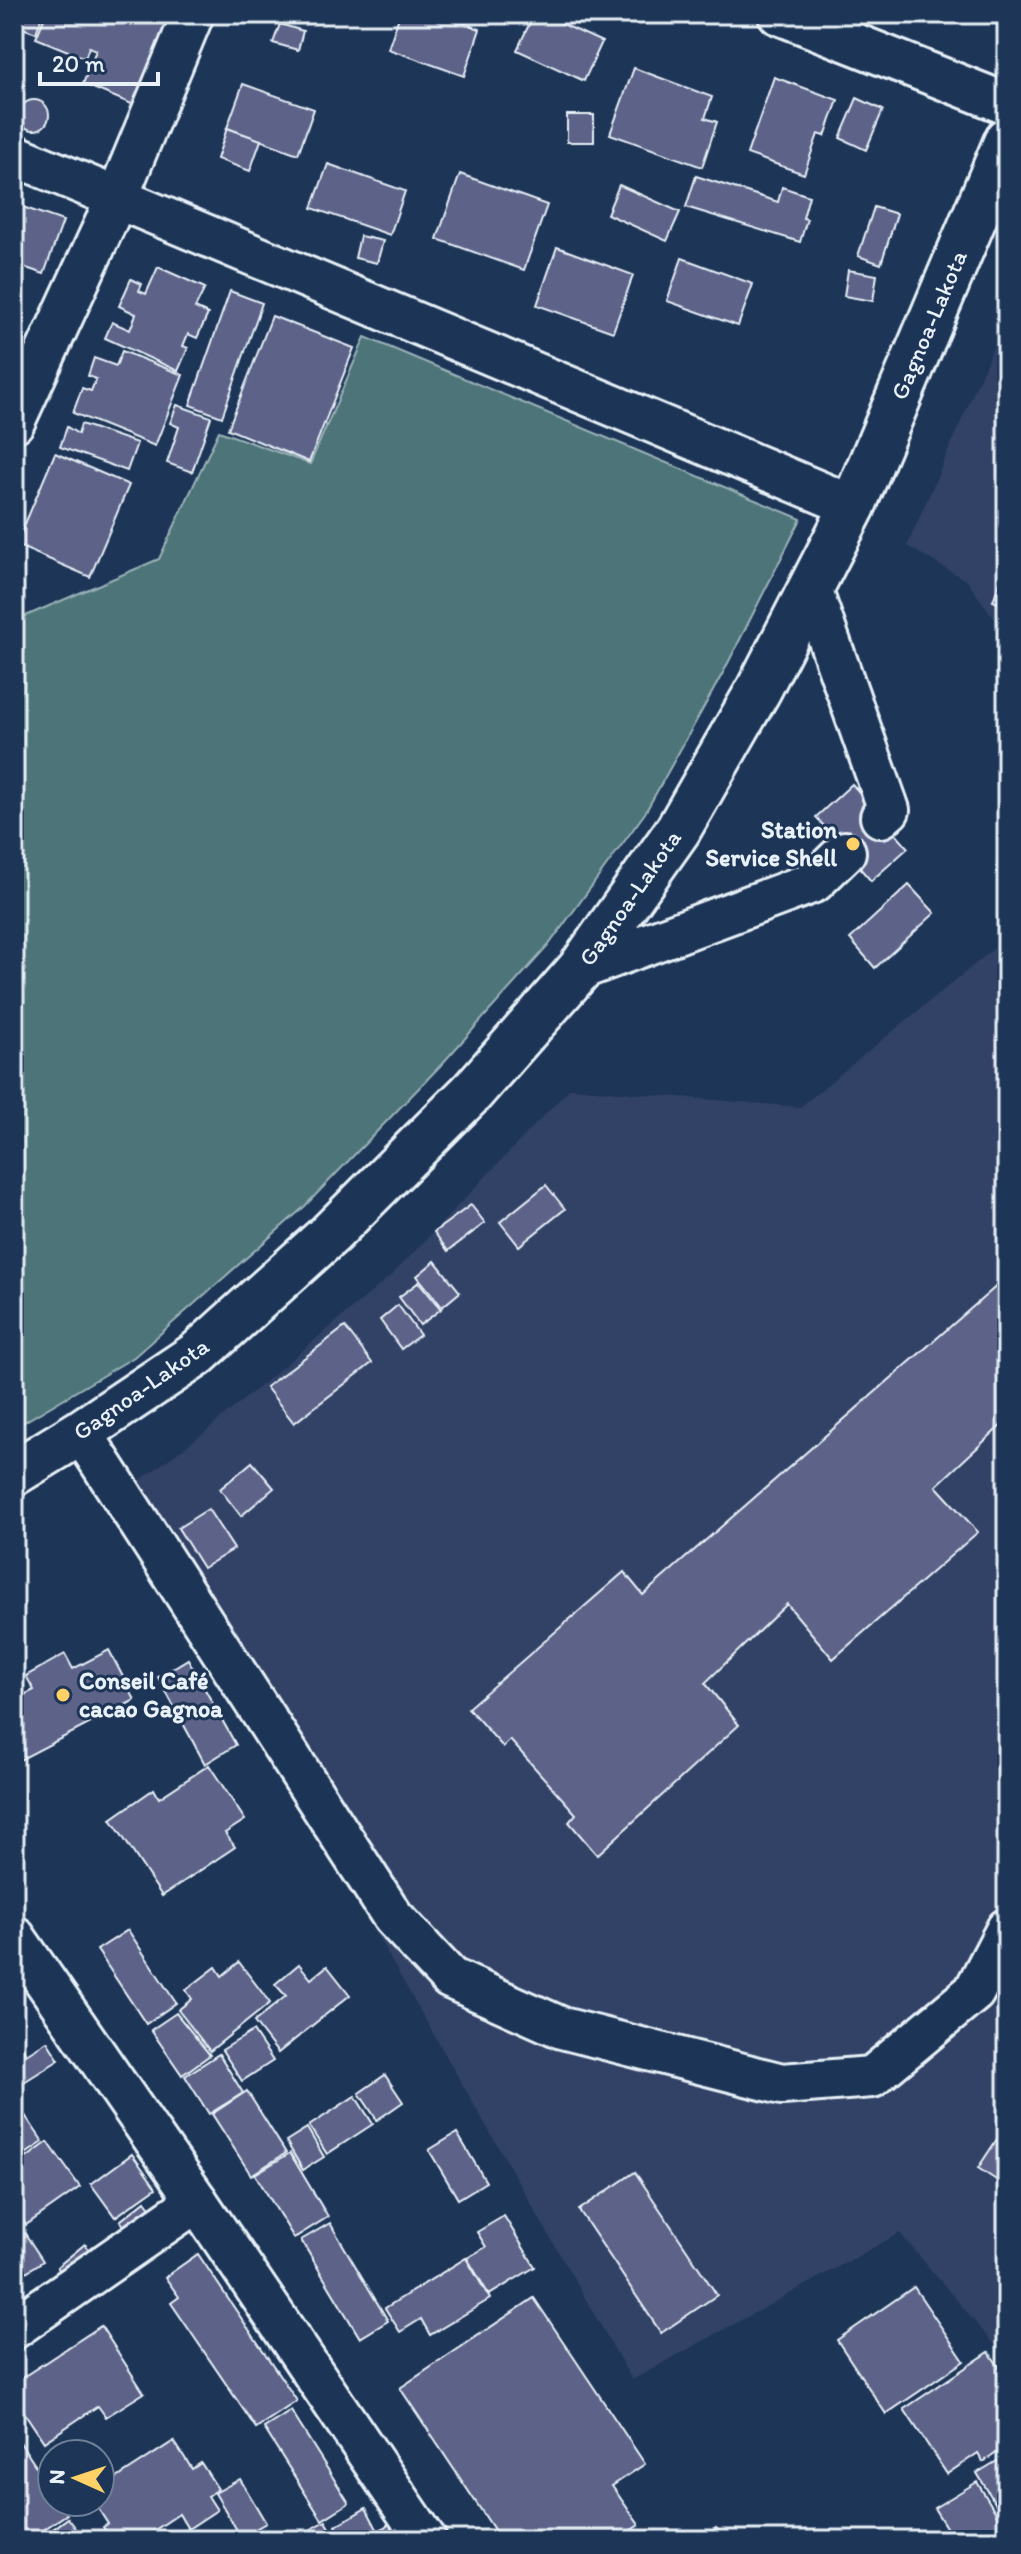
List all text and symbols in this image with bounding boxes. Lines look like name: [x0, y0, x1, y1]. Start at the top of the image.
scale bar: [40, 36, 158, 86]
text: 20 m: [52, 49, 105, 78]
street label: Gagnoa-Lakota: [884, 245, 973, 404]
place label: Station Service Shell: [706, 815, 837, 872]
street label: Gagnoa-Lakota: [572, 824, 687, 971]
marker: Station Service Shell: [844, 835, 862, 853]
street label: Gagnoa-Lakota: [67, 1331, 215, 1446]
place label: Conseil Café cacao Gagnoa: [79, 1666, 223, 1724]
marker: Conseil Café cacao Gagnoa: [54, 1686, 72, 1704]
north arrow: [36, 2438, 116, 2518]
text: N: [43, 2469, 70, 2485]

